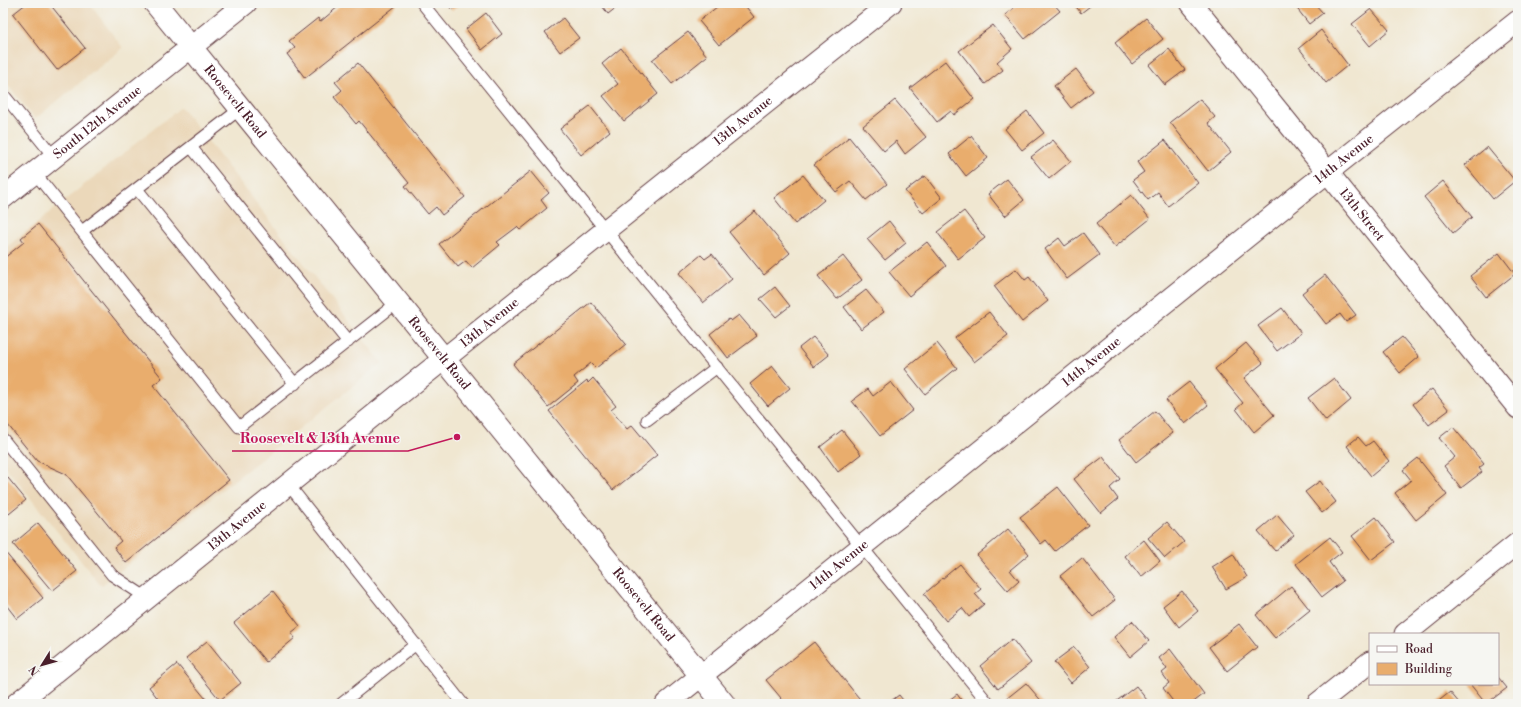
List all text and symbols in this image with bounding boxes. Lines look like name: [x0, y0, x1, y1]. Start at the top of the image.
street label: Roosevelt Road: [200, 62, 270, 142]
street label: South 12th Avenue: [50, 82, 145, 163]
street label: 13th Avenue: [710, 92, 776, 149]
street label: 14th Avenue: [1311, 130, 1377, 187]
street label: 13th Street: [1336, 185, 1388, 245]
street label: 13th Avenue: [457, 294, 523, 351]
street label: Roosevelt Road: [405, 313, 474, 394]
street label: 14th Avenue: [1059, 333, 1124, 390]
callout: Roosevelt & 13th Avenue: [232, 425, 408, 451]
text: Roosevelt & 13th Avenue: [240, 430, 400, 448]
street label: 13th Avenue: [204, 497, 270, 554]
street label: 14th Avenue: [806, 536, 872, 593]
street label: Roosevelt Road: [609, 565, 678, 645]
legend: [1369, 633, 1499, 685]
text: Road: [1405, 642, 1433, 657]
north arrow: [22, 645, 62, 685]
text: N: [26, 662, 43, 678]
text: Building: [1404, 662, 1453, 677]

